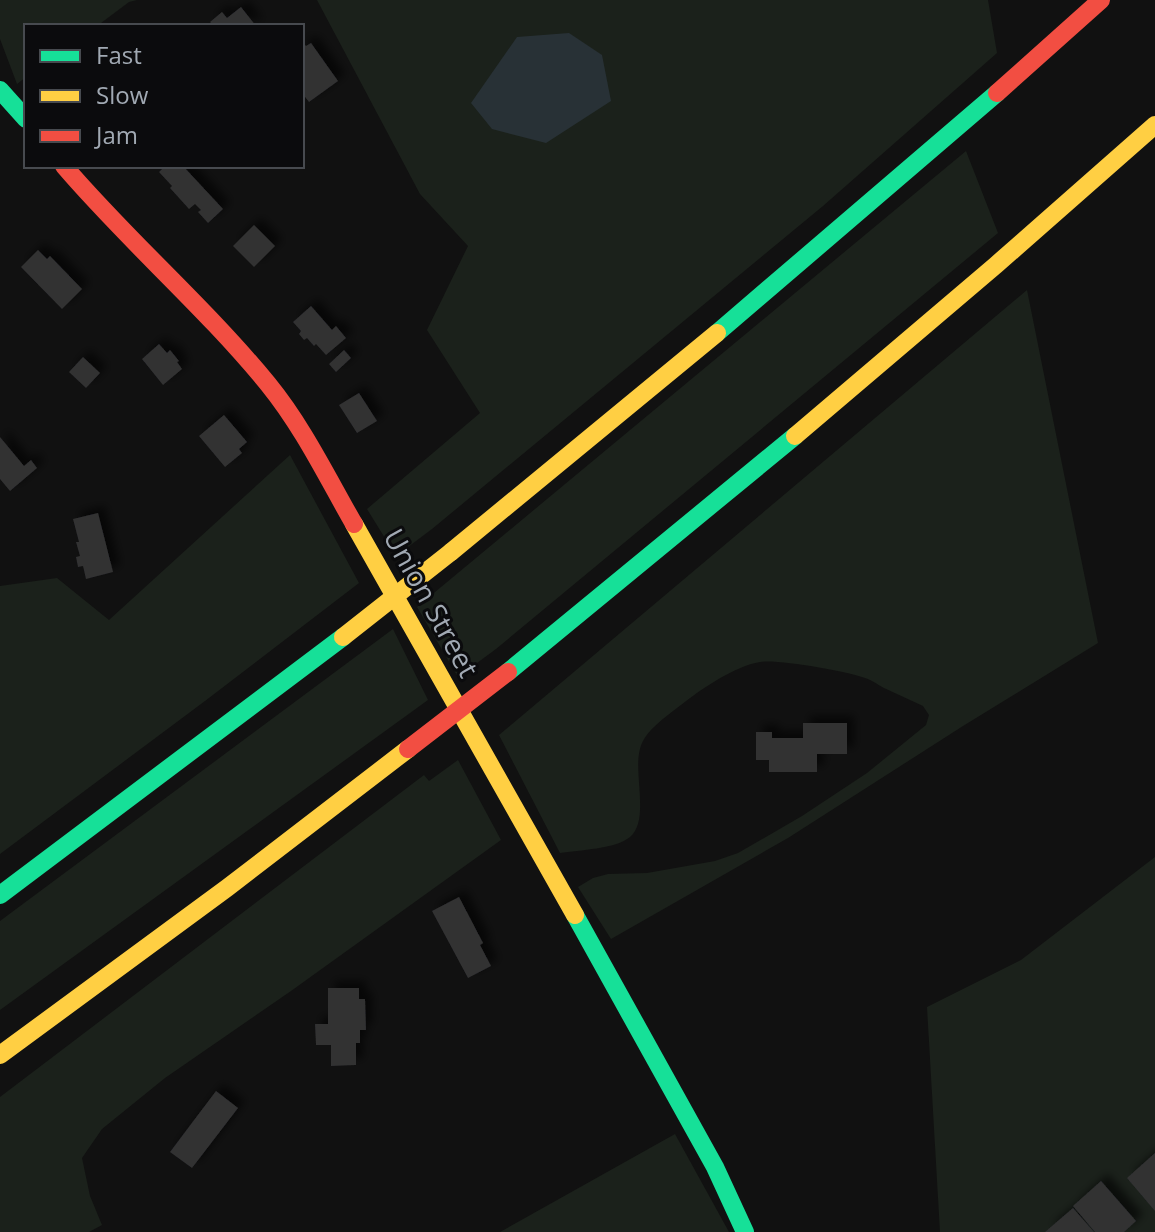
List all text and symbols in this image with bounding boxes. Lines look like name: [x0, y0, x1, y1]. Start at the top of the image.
legend: [24, 24, 304, 168]
text: Fast: [96, 38, 142, 71]
text: Slow: [96, 78, 149, 111]
text: Jam: [94, 118, 138, 151]
street label: Union Street: [375, 522, 488, 684]

